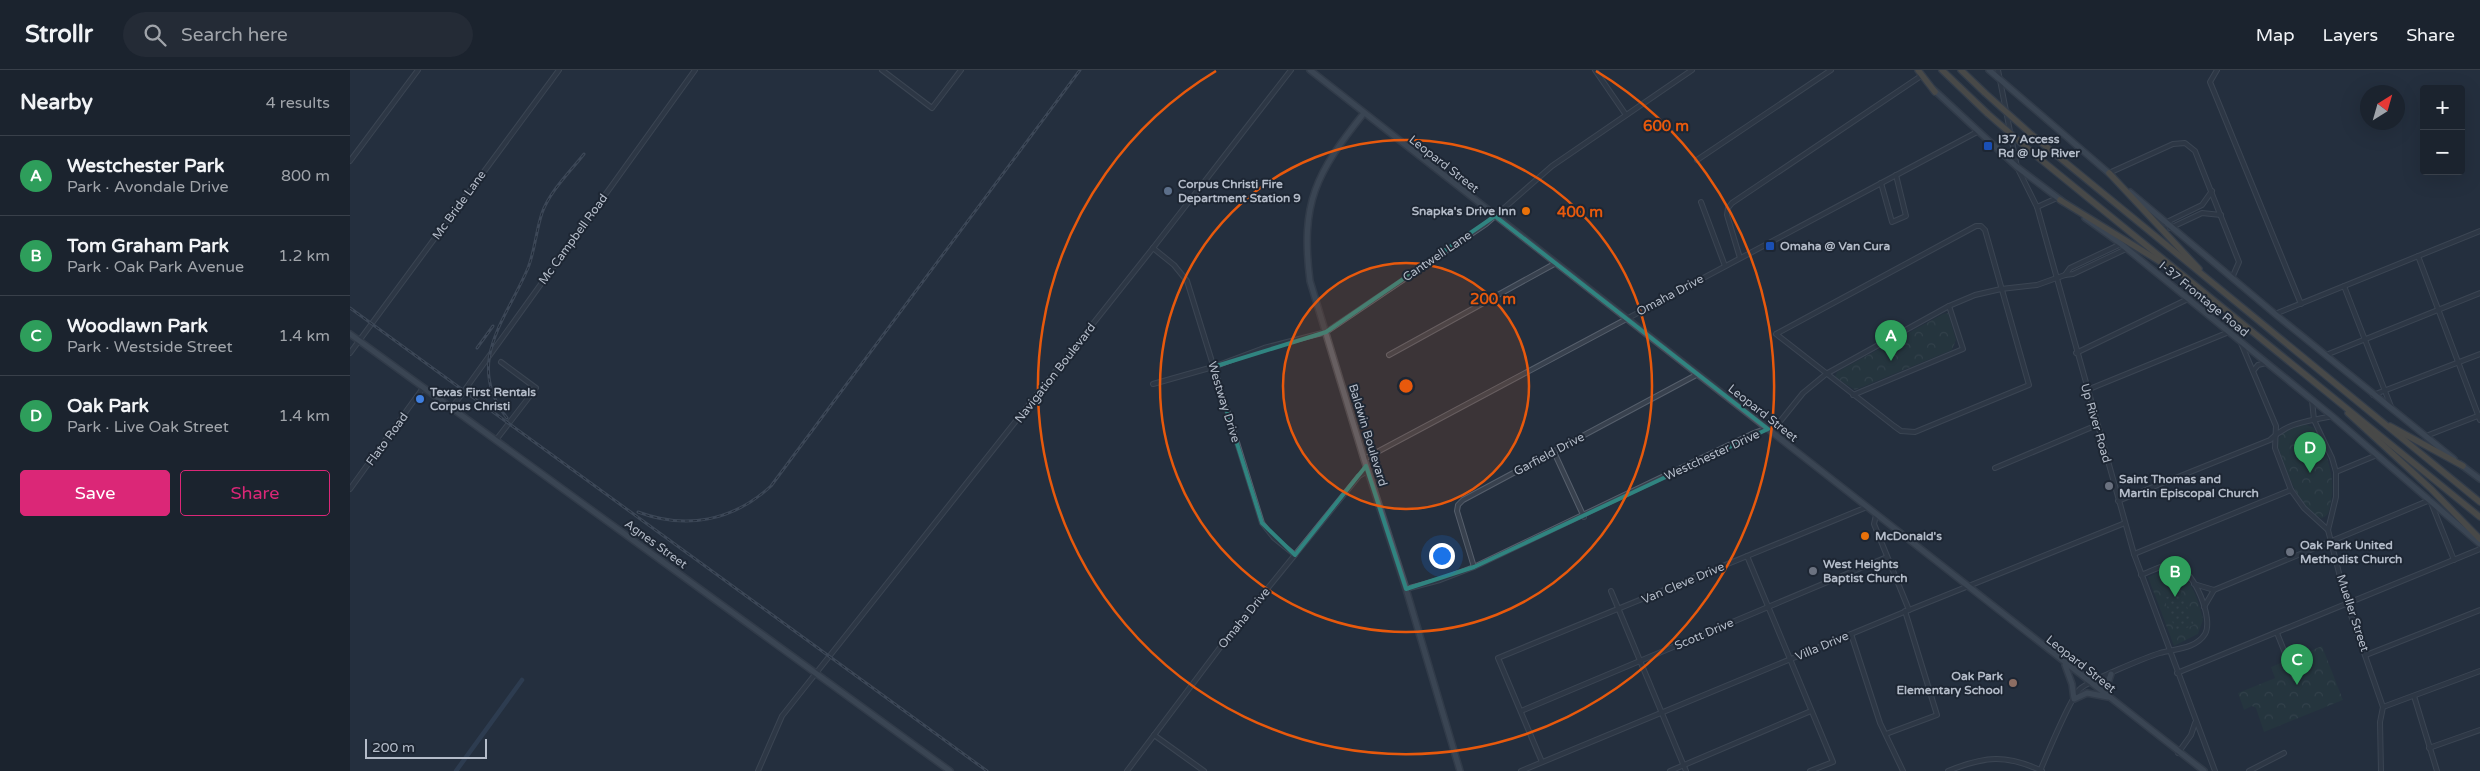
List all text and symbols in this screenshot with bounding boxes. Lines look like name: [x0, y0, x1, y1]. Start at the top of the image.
search box: [123, 12, 473, 57]
text: Strollr: [25, 20, 93, 49]
icon: search: [141, 21, 169, 49]
text: Search here: [181, 24, 288, 46]
text: Map: [2256, 24, 2295, 46]
text: Layers: [2323, 24, 2378, 46]
text: Share: [2406, 24, 2455, 46]
north arrow: [2360, 85, 2405, 130]
map controls: [2420, 85, 2465, 175]
button: +: [2420, 85, 2465, 130]
text: Nearby: [20, 90, 93, 115]
text: 4 results: [266, 93, 330, 113]
text: 600 m: [1643, 117, 1689, 135]
button: −: [2420, 130, 2465, 175]
street label: Leopard Street: [1406, 132, 1482, 196]
place label: I37 Access Rd @ Up River: [1998, 132, 2080, 161]
marker: I37 Access Rd @ Up River: [1982, 140, 1994, 152]
text: Westchester Park: [67, 155, 224, 177]
text: A: [30, 166, 42, 186]
text: 800 m: [281, 166, 330, 186]
street label: Mc Bride Lane: [429, 168, 489, 242]
text: Park · Avondale Drive: [67, 177, 229, 197]
place label: Corpus Christi Fire Department Station 9: [1178, 177, 1301, 206]
marker: Corpus Christi Fire Department Station 9: [1162, 185, 1174, 197]
street label: Mc Campbell Road: [536, 191, 610, 287]
text: 400 m: [1557, 203, 1603, 221]
place label: Snapka's Drive Inn: [1412, 204, 1516, 219]
marker: Snapka's Drive Inn: [1520, 205, 1532, 217]
street label: Cantwell Lane: [1400, 228, 1474, 284]
text: Tom Graham Park: [67, 235, 229, 257]
place label: Omaha @ Van Cura: [1780, 239, 1890, 253]
marker: Omaha @ Van Cura: [1764, 240, 1776, 252]
text: B: [30, 246, 42, 266]
text: 1.2 km: [278, 246, 330, 266]
text: Park · Oak Park Avenue: [67, 257, 244, 277]
street label: I-37 Frontage Road: [2156, 259, 2252, 339]
street label: Omaha Drive: [1634, 271, 1706, 319]
text: 200 m: [1470, 290, 1516, 308]
text: Woodlawn Park: [67, 315, 208, 337]
street label: Navigation Boulevard: [1012, 320, 1098, 426]
pin: A: [1875, 320, 1907, 361]
text: C: [30, 326, 42, 346]
text: 1.4 km: [278, 326, 330, 346]
text: Park · Westside Street: [67, 337, 233, 357]
street label: Westway Drive: [1205, 360, 1243, 444]
centre of rings: [1397, 377, 1415, 395]
street label: Leopard Street: [1725, 381, 1801, 445]
street label: Baldwin Boulevard: [1346, 382, 1390, 488]
street label: Up River Road: [2078, 382, 2114, 464]
place label: Texas First Rentals Corpus Christi: [429, 385, 536, 414]
marker: Texas First Rentals Corpus Christi: [414, 393, 426, 405]
text: Oak Park: [67, 395, 149, 417]
text: D: [30, 406, 42, 426]
text: 1.4 km: [278, 406, 330, 426]
street label: Flato Road: [363, 410, 411, 468]
text: Park · Live Oak Street: [67, 417, 229, 437]
street label: Westchester Drive: [1662, 427, 1762, 483]
street label: Garfield Drive: [1511, 429, 1587, 479]
pin: D: [2294, 432, 2326, 473]
button: Save: [20, 470, 170, 516]
button: Share: [180, 470, 330, 516]
place label: Saint Thomas and Martin Episcopal Church: [2119, 472, 2259, 501]
marker: Saint Thomas and Martin Episcopal Church: [2103, 480, 2115, 492]
street label: Agnes Street: [622, 517, 690, 572]
place label: McDonald's: [1875, 529, 1942, 543]
marker: McDonald's: [1859, 530, 1871, 542]
place label: Oak Park United Methodist Church: [2300, 538, 2402, 566]
your location: [1429, 543, 1455, 569]
marker: Oak Park United Methodist Church: [2284, 546, 2296, 558]
pin: B: [2159, 556, 2191, 597]
place label: West Heights Baptist Church: [1823, 557, 1908, 586]
street label: Van Cleve Drive: [1639, 559, 1727, 607]
marker: West Heights Baptist Church: [1807, 565, 1819, 577]
street label: Mueller Street: [2334, 573, 2372, 654]
street label: Omaha Drive: [1215, 585, 1273, 651]
street label: Scott Drive: [1672, 615, 1736, 653]
street label: Villa Drive: [1793, 628, 1851, 664]
street label: Leopard Street: [2043, 632, 2119, 696]
pin: C: [2281, 644, 2313, 685]
place label: Oak Park Elementary School: [1896, 669, 2003, 698]
marker: Oak Park Elementary School: [2007, 677, 2019, 689]
scale bar: [365, 736, 488, 759]
text: 200 m: [372, 739, 415, 756]

